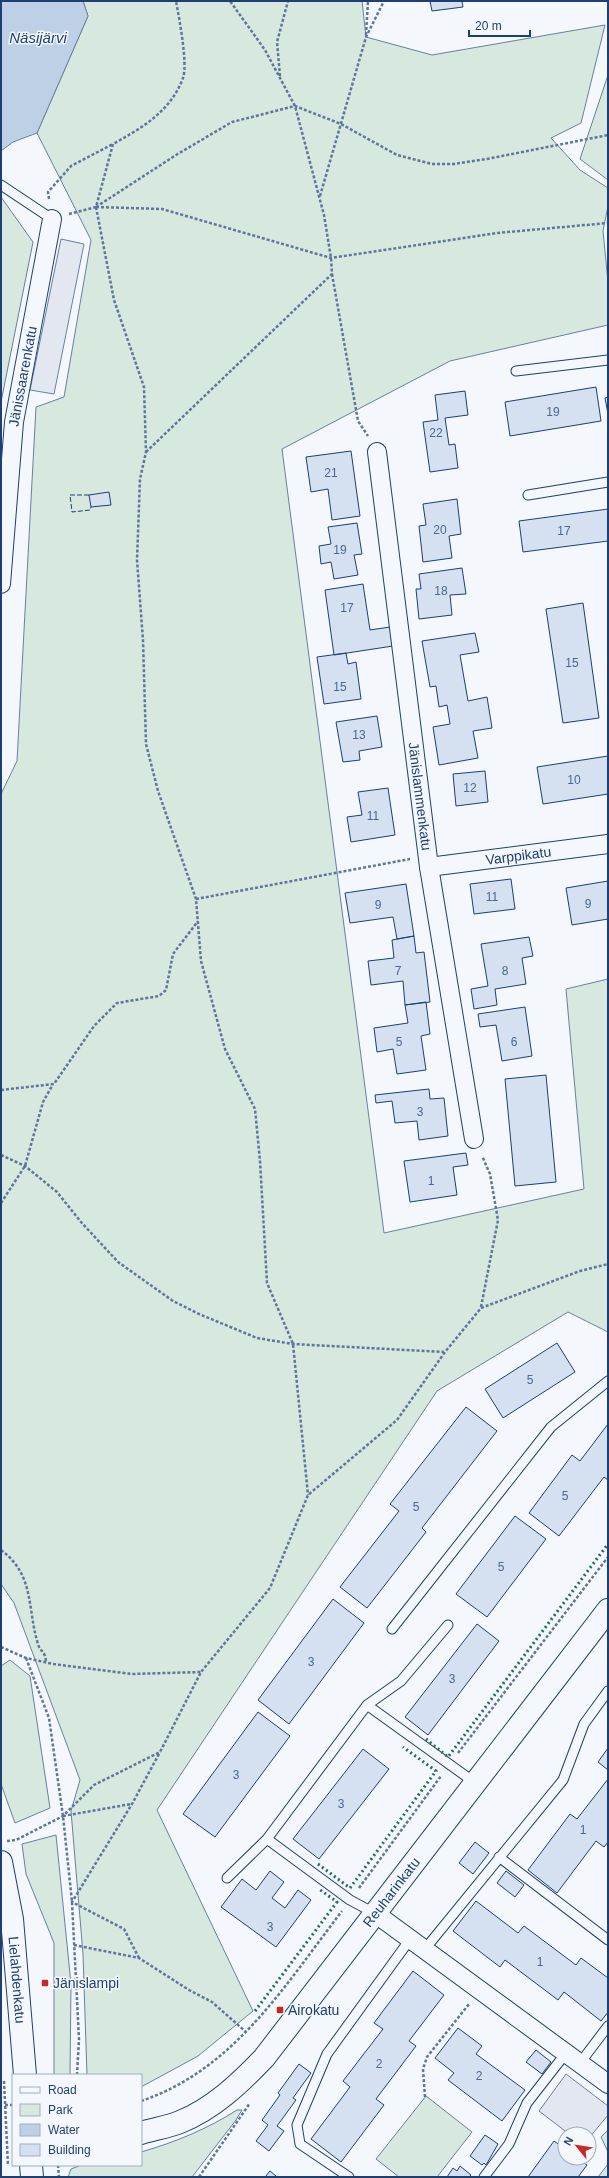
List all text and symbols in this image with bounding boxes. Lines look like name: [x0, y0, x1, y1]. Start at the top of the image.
scale bar: [469, 12, 530, 38]
text: 20 m: [475, 19, 502, 33]
water label: Näsijärvi: [9, 29, 67, 46]
street label: Jänissaarenkatu: [6, 325, 40, 427]
house number: 19: [546, 405, 560, 419]
house number: 22: [429, 426, 443, 440]
house number: 21: [324, 466, 338, 480]
house number: 20: [433, 523, 447, 537]
house number: 17: [557, 524, 571, 538]
house number: 19: [333, 543, 347, 557]
house number: 18: [434, 584, 448, 598]
house number: 17: [340, 601, 354, 615]
house number: 15: [565, 656, 579, 670]
house number: 15: [333, 680, 347, 694]
house number: 13: [352, 728, 366, 742]
street label: Jänislammenkatu: [405, 741, 435, 851]
house number: 10: [567, 773, 581, 787]
house number: 12: [463, 781, 477, 795]
house number: 11: [367, 809, 380, 823]
street label: Varppikatu: [485, 843, 552, 868]
house number: 11: [486, 890, 499, 904]
house number: 9: [585, 897, 592, 911]
house number: 9: [375, 898, 382, 912]
house number: 7: [395, 964, 402, 978]
house number: 8: [502, 964, 509, 978]
house number: 5: [396, 1035, 403, 1049]
house number: 6: [511, 1035, 518, 1049]
house number: 3: [417, 1105, 424, 1119]
house number: 1: [428, 1174, 435, 1188]
house number: 5: [527, 1373, 534, 1387]
house number: 5: [562, 1489, 569, 1503]
house number: 5: [413, 1500, 420, 1514]
house number: 5: [498, 1560, 505, 1574]
house number: 3: [308, 1655, 315, 1669]
house number: 3: [449, 1672, 456, 1686]
house number: 3: [233, 1768, 240, 1782]
house number: 3: [338, 1797, 345, 1811]
house number: 1: [580, 1823, 587, 1837]
street label: Reuharinkatu: [360, 1854, 423, 1930]
house number: 3: [267, 1920, 274, 1934]
street label: Lielahdenkatu: [5, 1936, 29, 2024]
house number: 1: [537, 1955, 544, 1969]
place label: Jänislampi: [53, 1975, 119, 1991]
marker: Jänislampi: [40, 1978, 50, 1988]
place label: Airokatu: [288, 2002, 339, 2018]
marker: Airokatu: [275, 2005, 285, 2015]
house number: 2: [376, 2057, 383, 2071]
house number: 2: [476, 2069, 483, 2083]
legend: [12, 2074, 142, 2166]
text: Road: [48, 2083, 77, 2097]
text: Park: [48, 2103, 74, 2117]
text: Water: [48, 2123, 80, 2137]
north arrow: [557, 2126, 597, 2166]
text: N: [561, 2135, 576, 2147]
text: Building: [48, 2143, 91, 2157]

